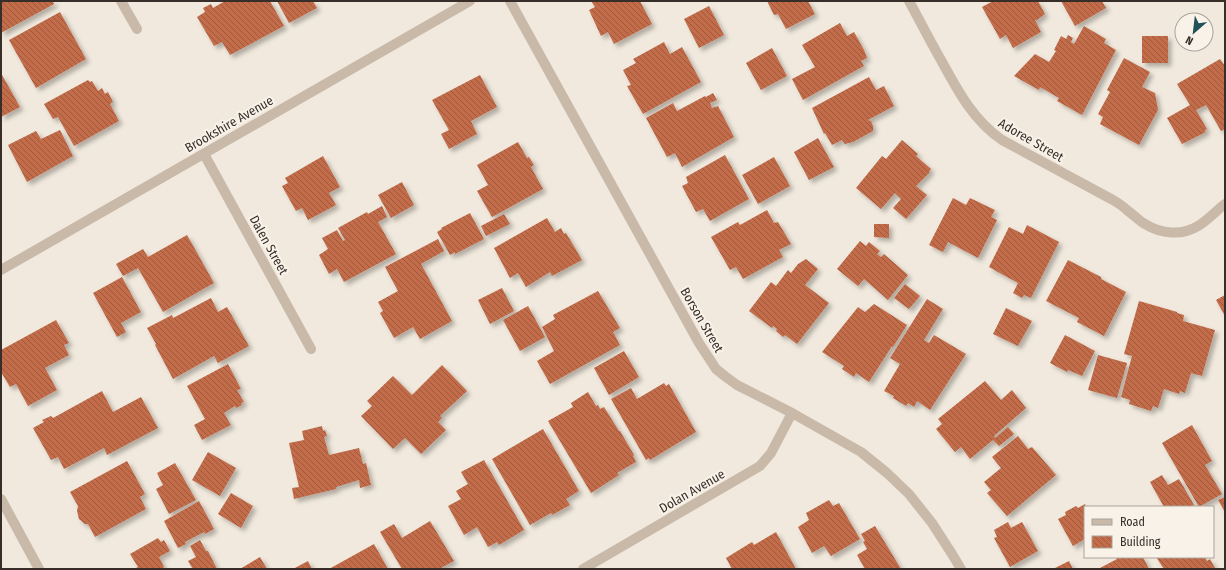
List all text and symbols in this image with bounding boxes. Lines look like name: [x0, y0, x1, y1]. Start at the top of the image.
north arrow: [1174, 12, 1214, 52]
text: N: [1184, 33, 1196, 48]
street label: Brookshire Avenue: [182, 93, 276, 155]
street label: Adoree Street: [996, 115, 1067, 165]
street label: Dalen Street: [247, 213, 292, 278]
street label: Borson Street: [677, 285, 727, 356]
street label: Dolan Avenue: [657, 466, 727, 516]
legend: [1084, 506, 1214, 558]
text: Road: [1120, 515, 1145, 529]
text: Building: [1120, 535, 1161, 549]

